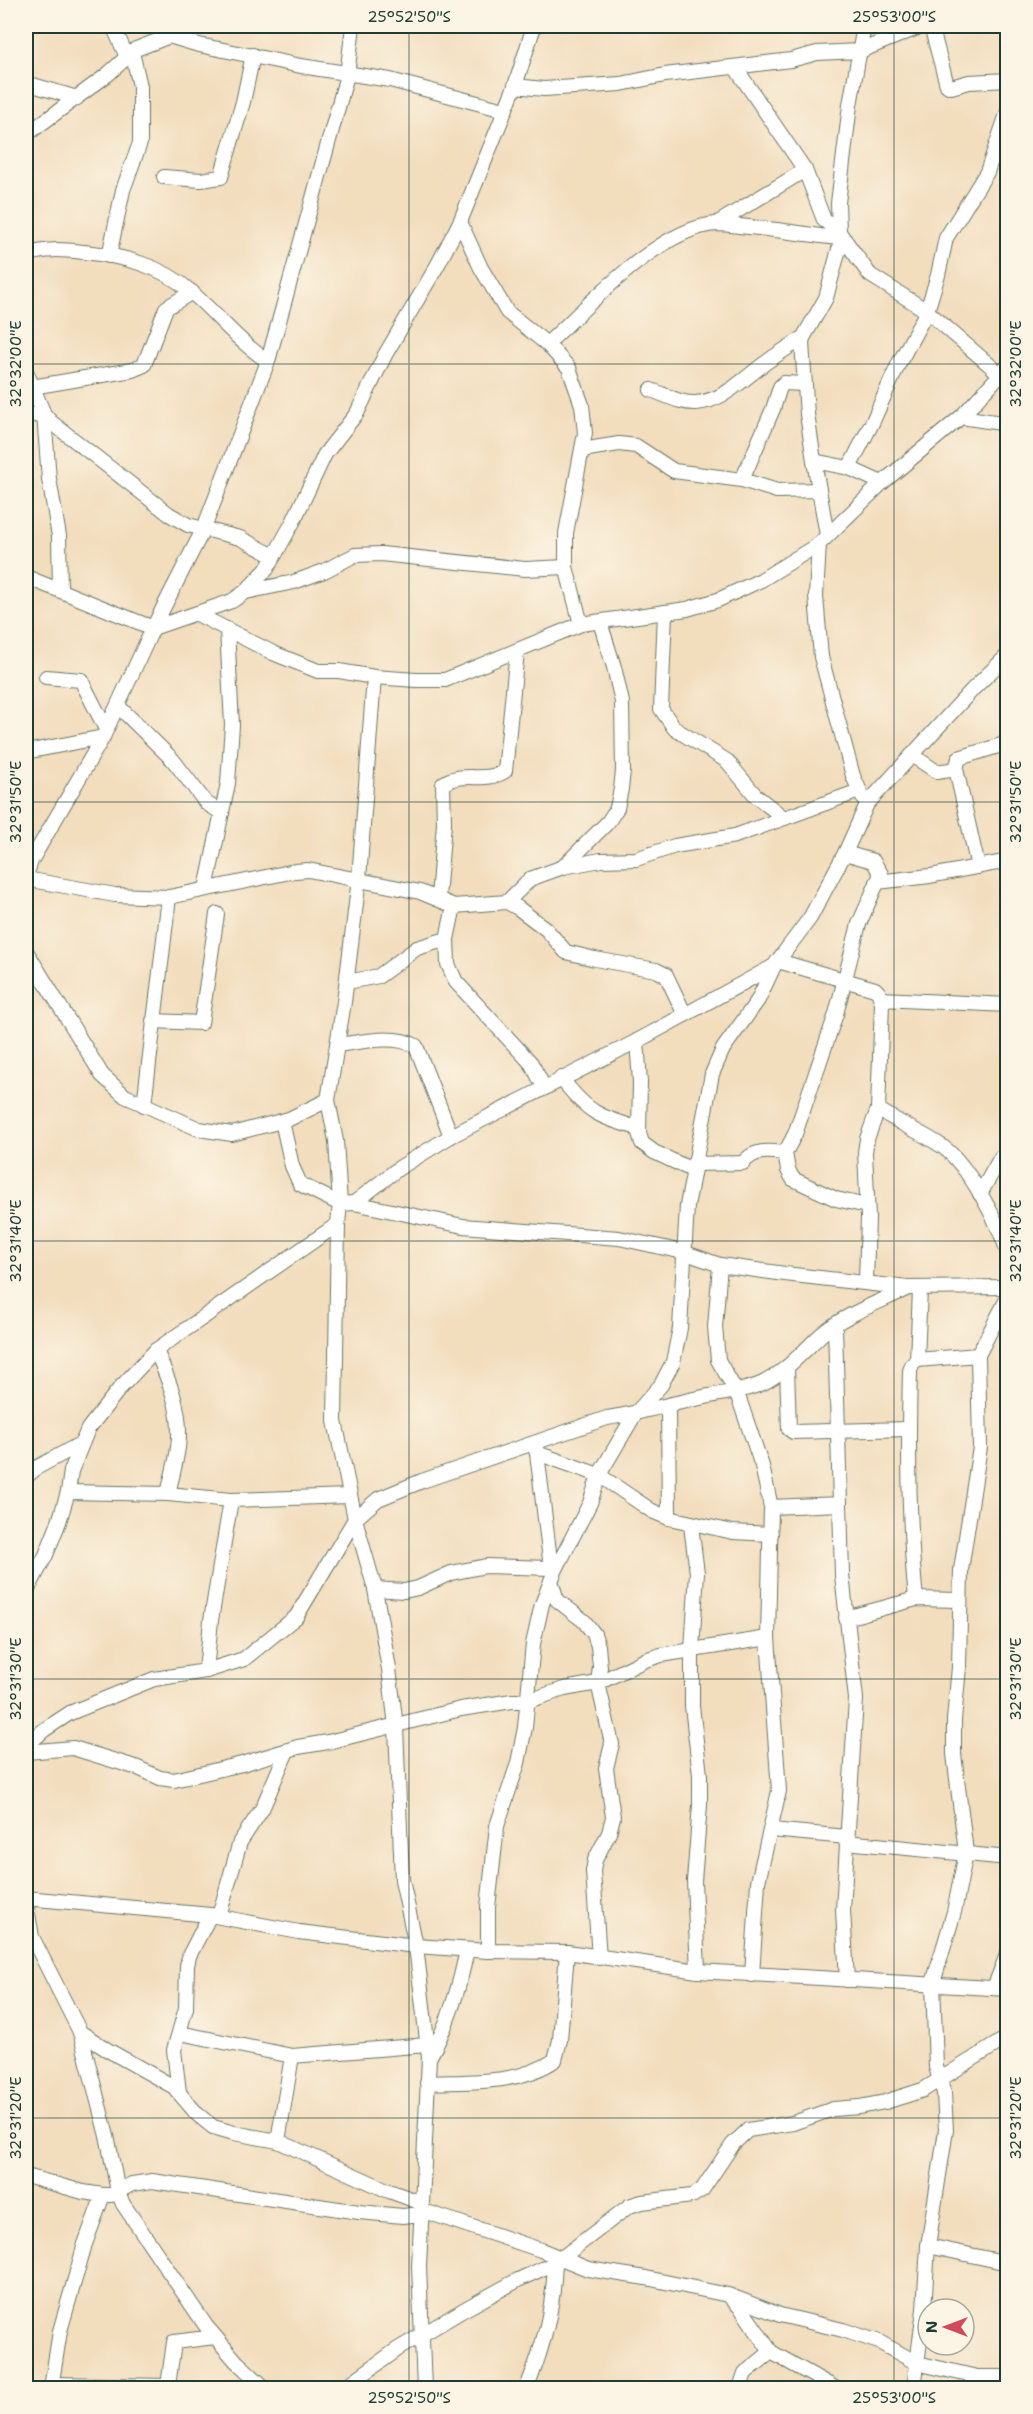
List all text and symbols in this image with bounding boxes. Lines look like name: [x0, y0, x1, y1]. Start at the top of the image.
text: 25°52'50"S: [367, 7, 451, 27]
text: 25°53'00"S: [852, 7, 936, 27]
text: 32°32'00"E: [6, 320, 26, 408]
text: 32°32'00"E: [1006, 320, 1026, 408]
text: 32°31'50"E: [6, 761, 26, 843]
text: 32°31'50"E: [1006, 761, 1026, 843]
text: 32°31'40"E: [6, 1199, 26, 1283]
text: 32°31'40"E: [1006, 1199, 1026, 1283]
text: 32°31'30"E: [6, 1637, 26, 1721]
text: 32°31'30"E: [1006, 1637, 1026, 1721]
text: 32°31'20"E: [6, 2076, 26, 2160]
text: 32°31'20"E: [1006, 2076, 1026, 2160]
north arrow: [916, 2297, 976, 2357]
text: N: [921, 2321, 942, 2333]
text: 25°52'50"S: [367, 2388, 451, 2408]
text: 25°53'00"S: [852, 2388, 936, 2408]

